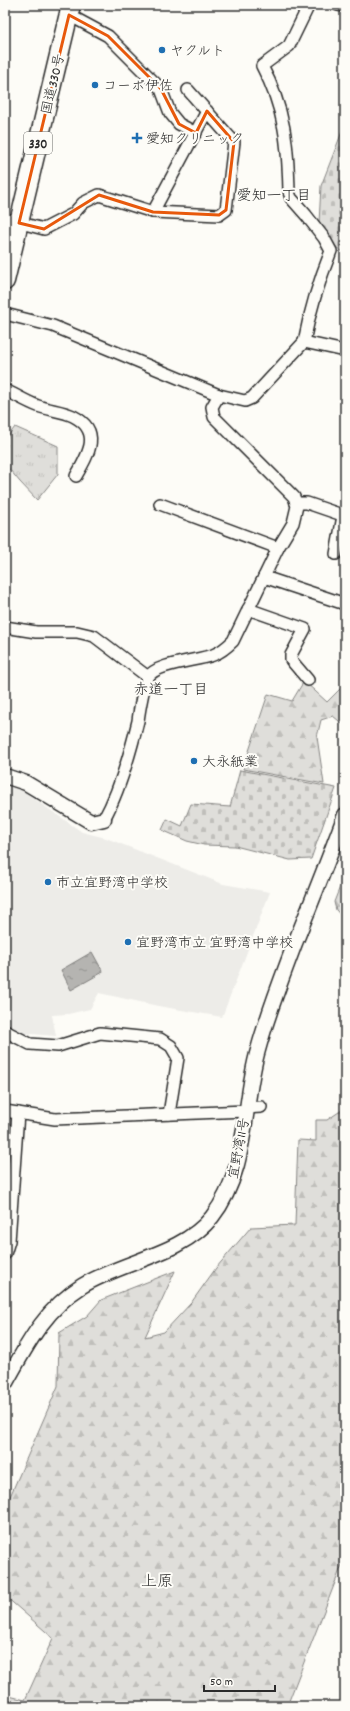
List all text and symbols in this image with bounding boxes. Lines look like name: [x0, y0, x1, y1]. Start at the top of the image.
place label: ヤクルト: [170, 42, 225, 62]
marker: ヤクルト: [157, 45, 167, 55]
street label: 国道330号: [37, 52, 71, 117]
place label: コーポ伊佐: [103, 77, 173, 97]
marker: コーポ伊佐: [90, 80, 100, 90]
place label: 愛知クリニック: [146, 130, 244, 150]
road number: 330: [24, 132, 52, 154]
marker: 愛知クリニック: [131, 132, 143, 144]
district label: 愛知一丁目: [236, 186, 312, 208]
district label: 赤道一丁目: [133, 680, 209, 702]
place label: 大永紙業: [202, 753, 258, 773]
marker: 大永紙業: [189, 756, 199, 766]
place label: 市立宜野湾中学校: [56, 874, 168, 894]
marker: 市立宜野湾中学校: [43, 877, 53, 887]
place label: 宜野湾市立 宜野湾中学校: [136, 934, 293, 954]
marker: 宜野湾市立 宜野湾中学校: [123, 937, 133, 947]
street label: 宜野湾11号: [224, 1116, 256, 1181]
district label: 上原: [141, 1571, 173, 1594]
scale bar: [204, 1667, 275, 1693]
text: 50 m: [210, 1674, 233, 1691]

